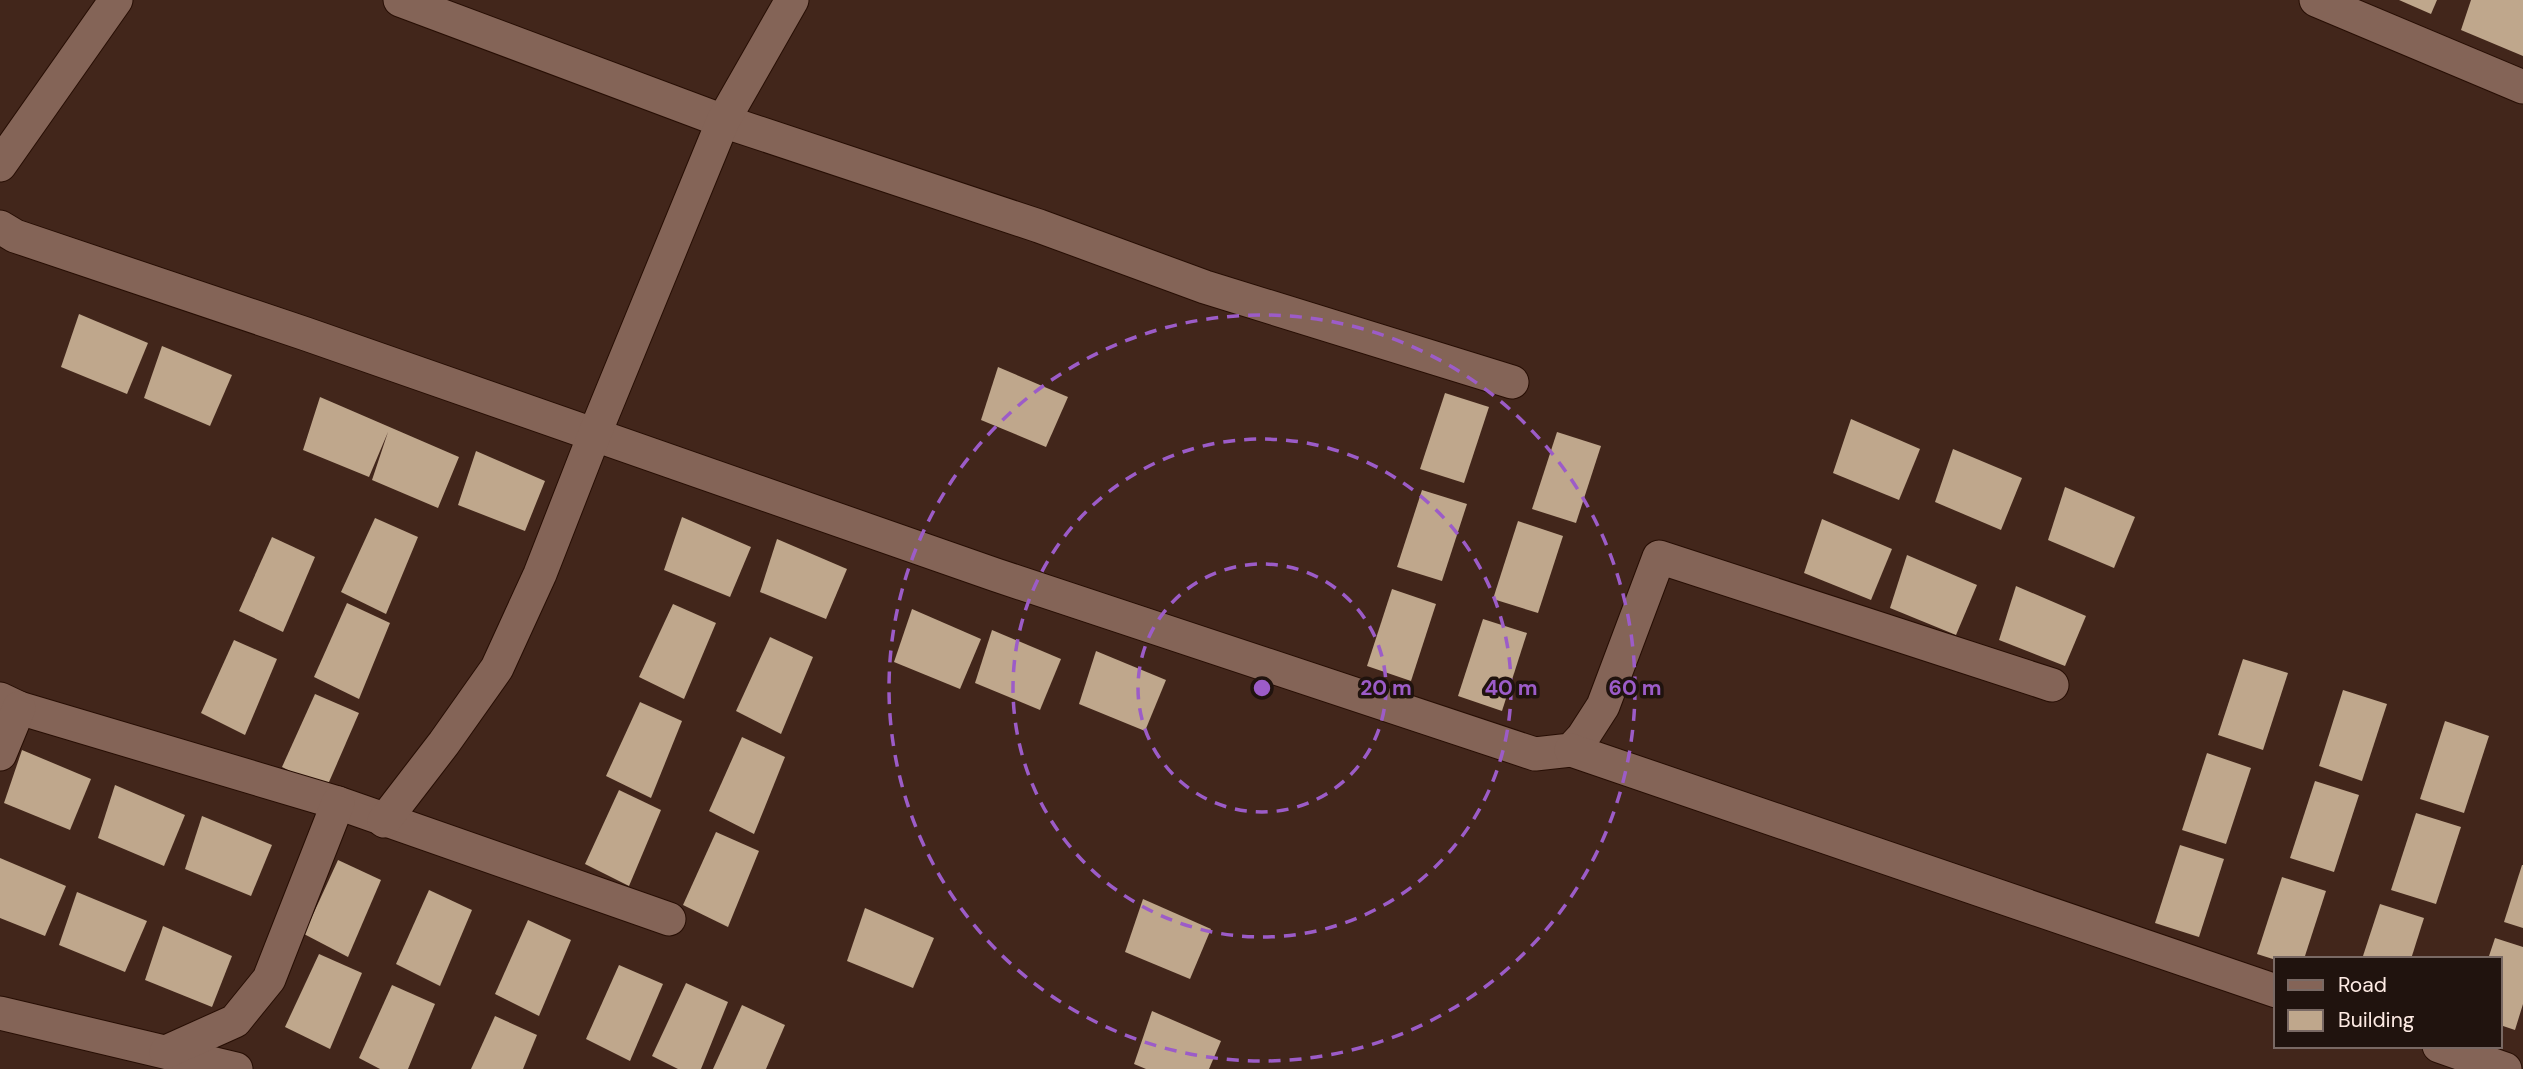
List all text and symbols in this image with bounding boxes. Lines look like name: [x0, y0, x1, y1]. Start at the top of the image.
text: 20 m: [1360, 674, 1412, 702]
text: 40 m: [1484, 674, 1538, 702]
text: 60 m: [1609, 674, 1661, 702]
centre of rings: [1250, 676, 1274, 700]
legend: [2274, 957, 2502, 1048]
text: Road: [2338, 971, 2387, 999]
text: Building: [2338, 1006, 2415, 1034]

